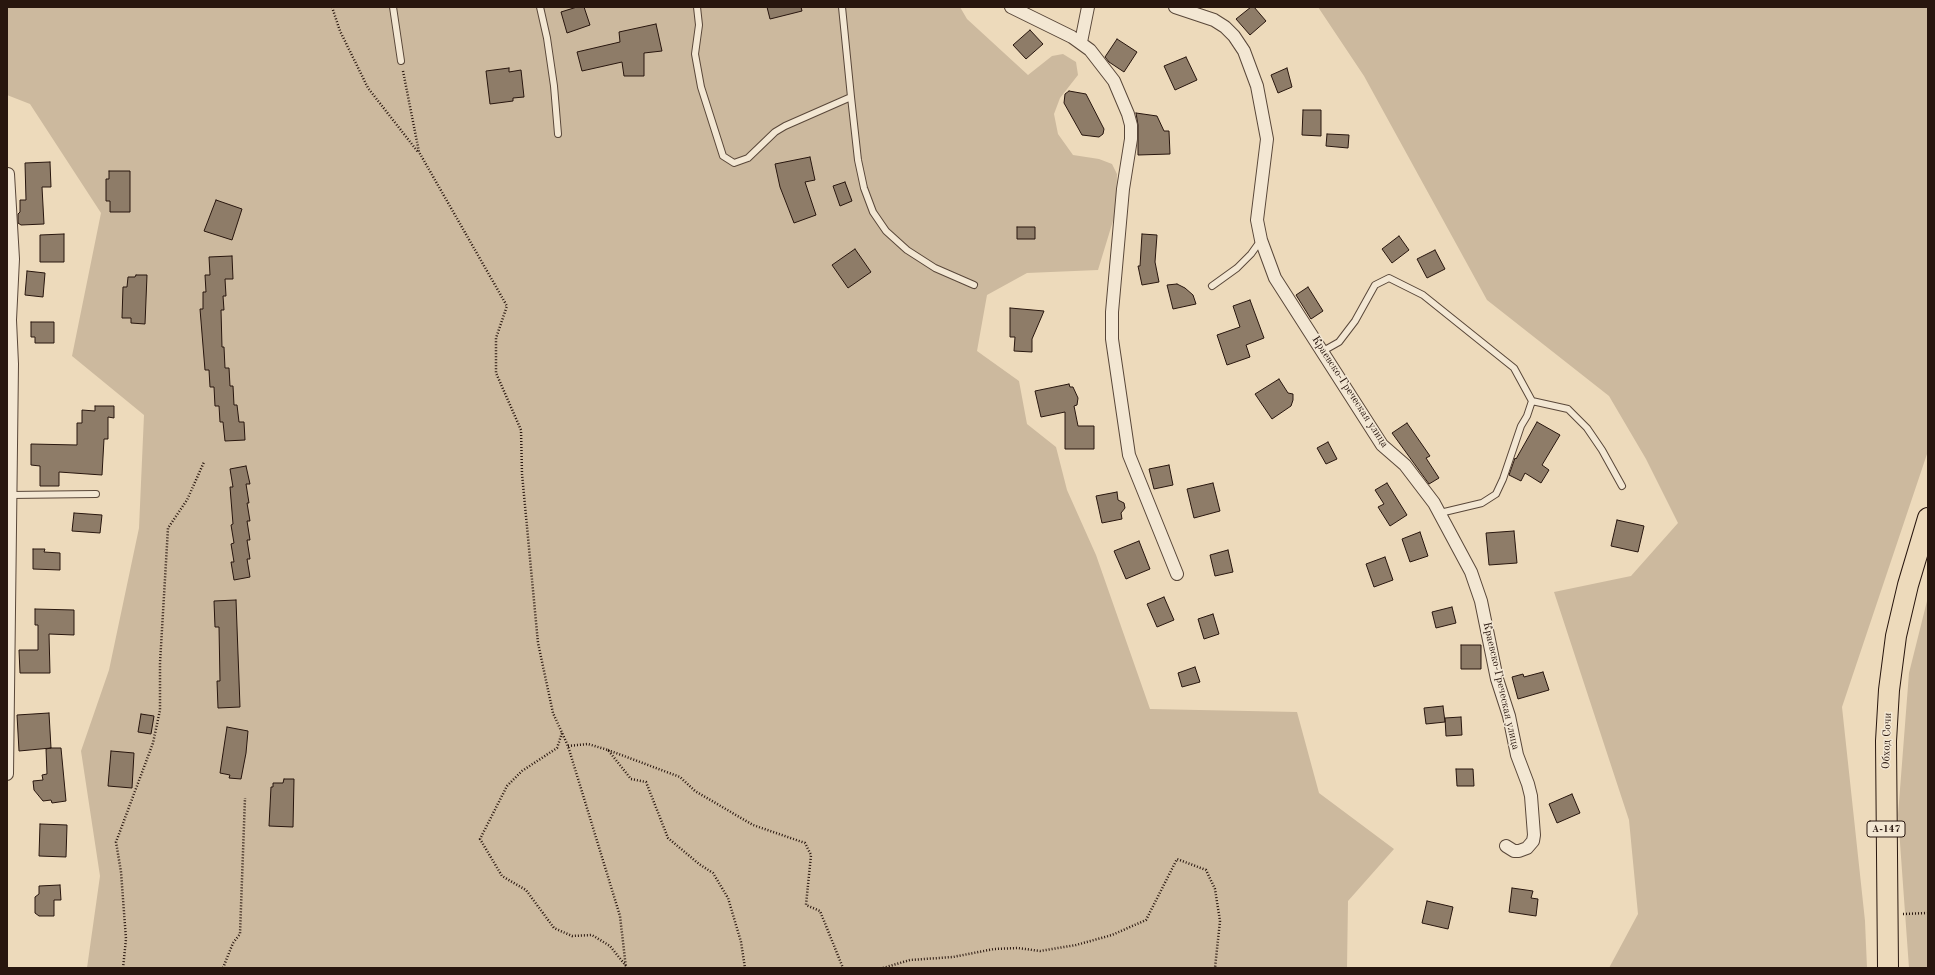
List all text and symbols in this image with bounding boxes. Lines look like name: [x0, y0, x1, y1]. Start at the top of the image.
street label: Краевско-Греческая улица: [1309, 334, 1391, 450]
street label: Краевско-Греческая улица: [1480, 621, 1522, 751]
street label: Обход Сочи: [1879, 713, 1895, 769]
road number: А-147: [1867, 821, 1905, 837]

